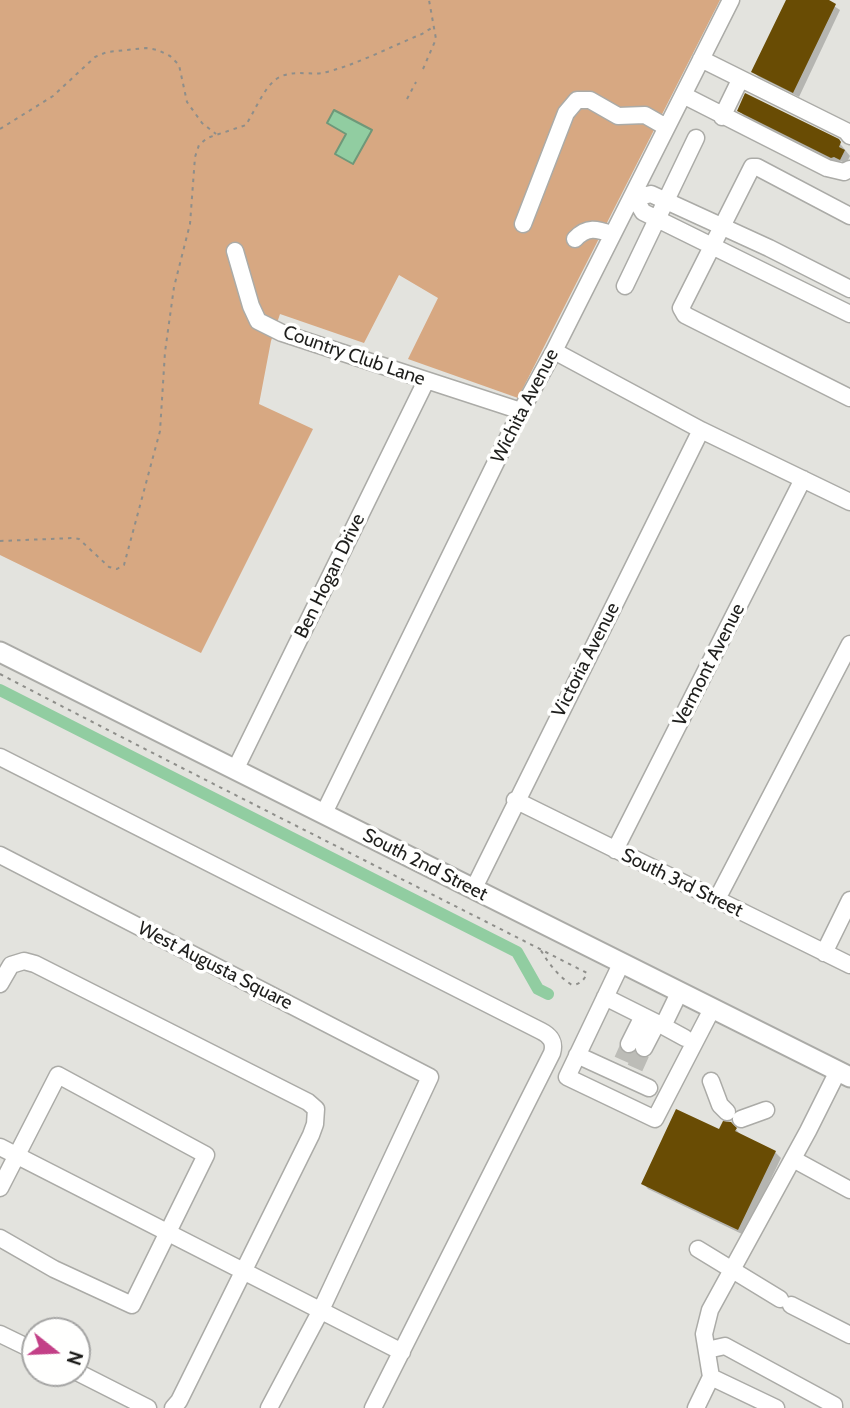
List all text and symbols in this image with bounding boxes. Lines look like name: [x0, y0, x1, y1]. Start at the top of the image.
street label: Country Club Lane: [280, 321, 428, 391]
street label: Wichita Avenue: [486, 345, 564, 467]
street label: Ben Hogan Drive: [290, 510, 370, 642]
street label: Victoria Avenue: [547, 599, 625, 721]
street label: Vermont Avenue: [668, 600, 750, 730]
street label: South 2nd Street: [359, 824, 491, 906]
street label: South 3rd Street: [618, 844, 746, 922]
street label: West Augusta Square: [134, 917, 296, 1015]
north arrow: [21, 1317, 91, 1387]
text: N: [62, 1348, 88, 1368]

